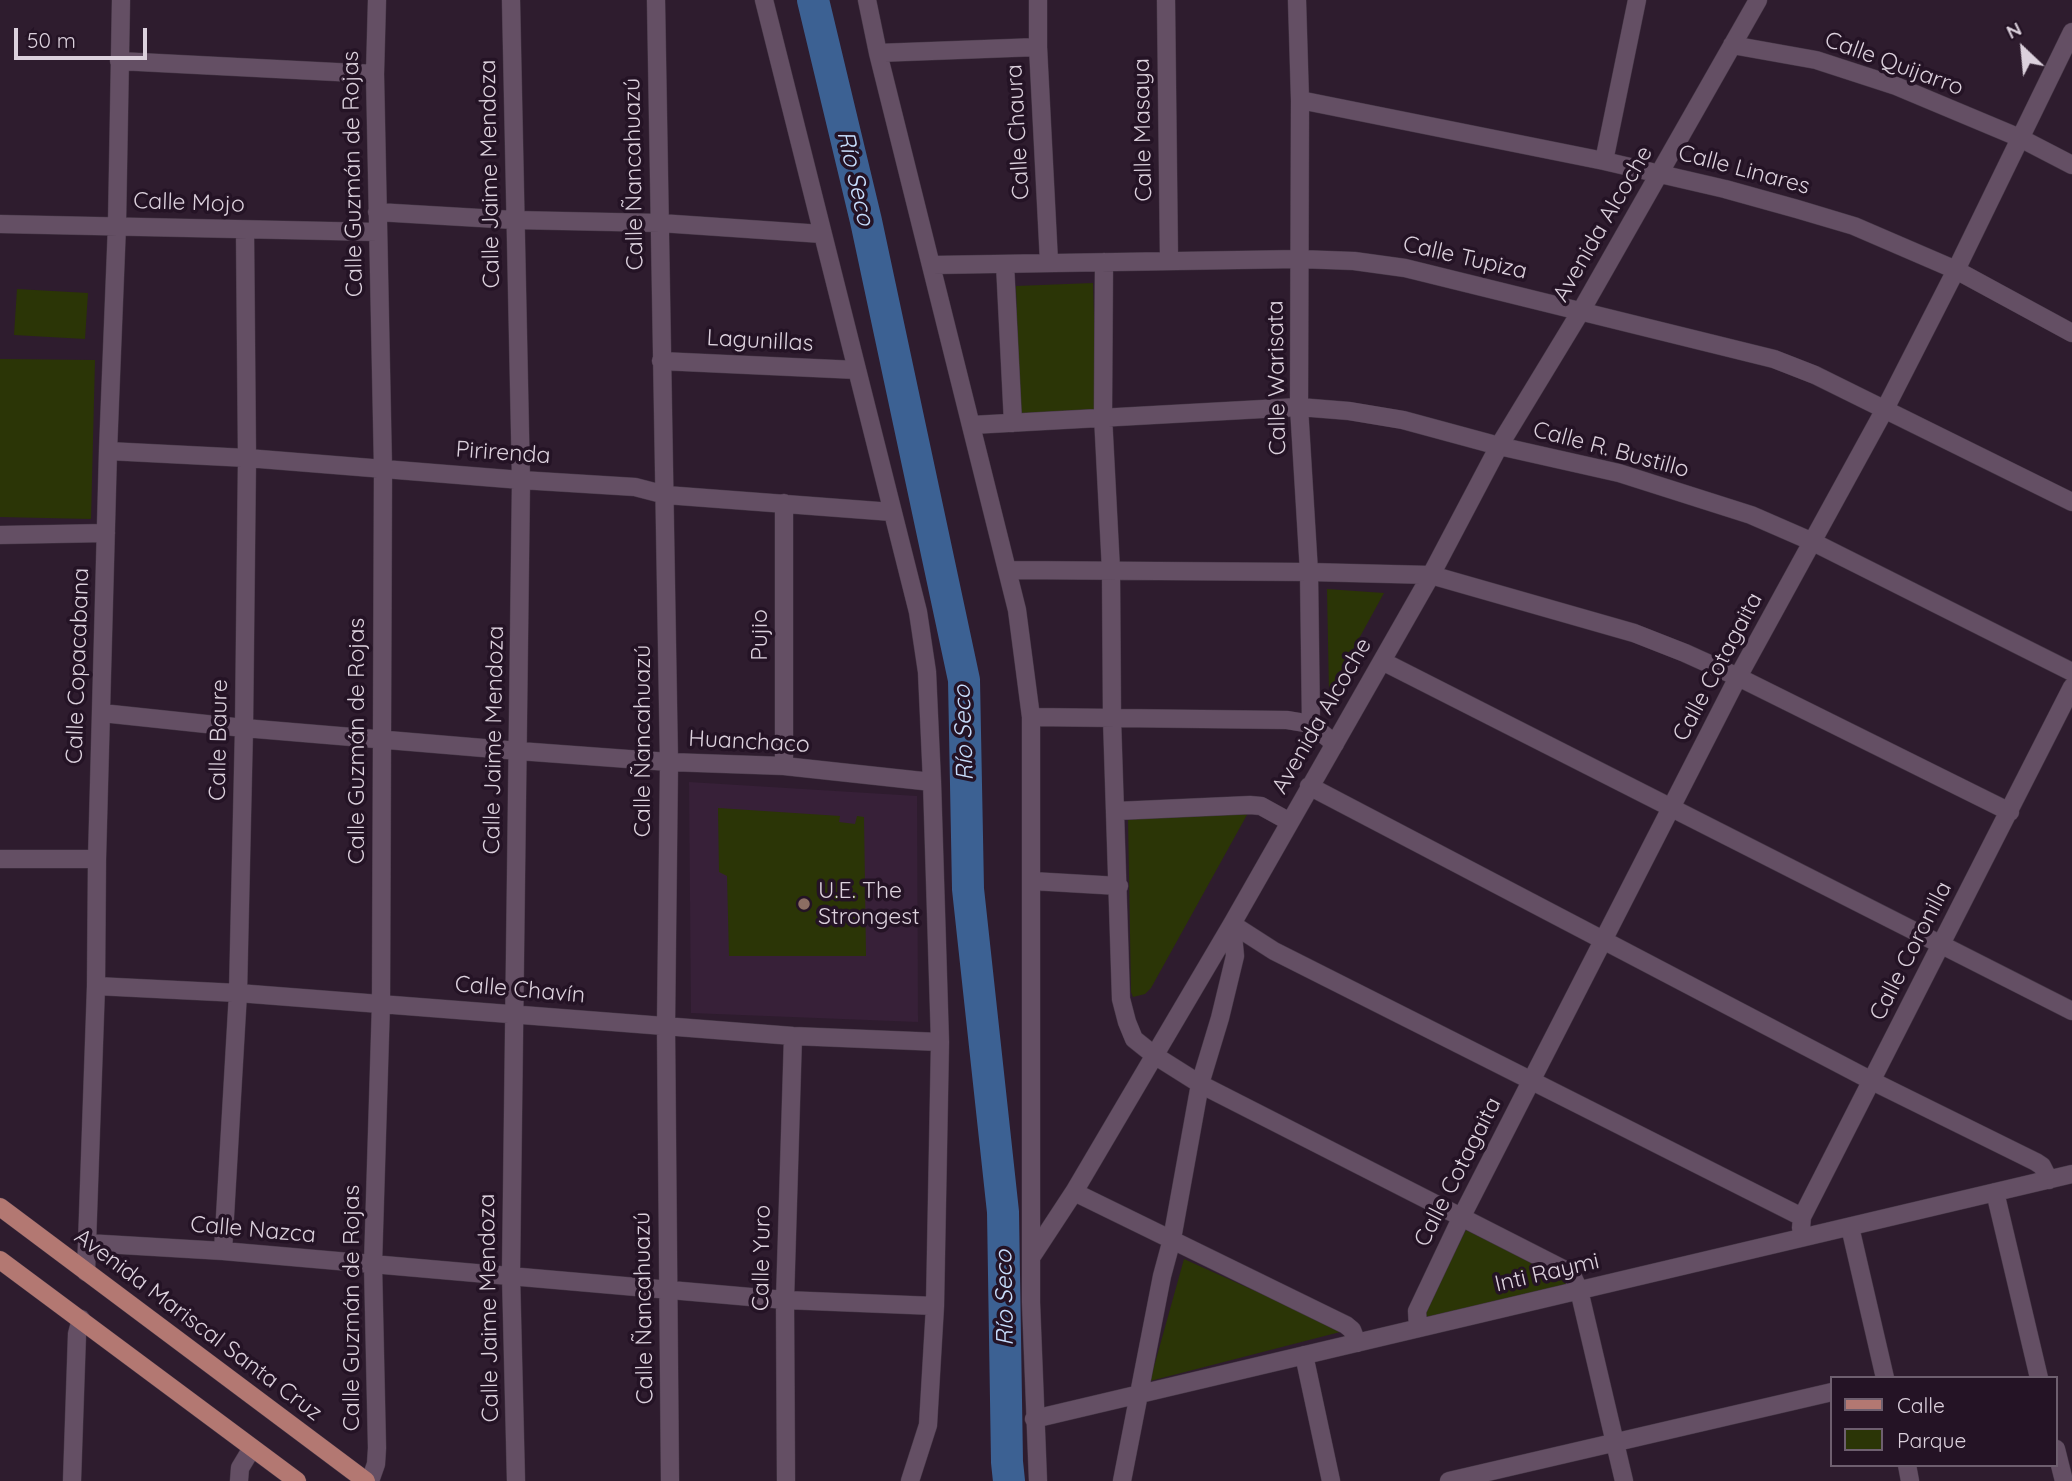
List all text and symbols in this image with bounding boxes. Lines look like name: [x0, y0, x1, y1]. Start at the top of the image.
scale bar: [18, 14, 150, 58]
north arrow: [1988, 14, 2058, 84]
text: N: [2002, 16, 2025, 44]
street label: Calle Quijarro: [1821, 26, 1967, 102]
text: 50 m: [27, 27, 76, 53]
street label: Calle Guzmán de Rojas: [337, 51, 369, 297]
street label: Calle Masaya: [1128, 58, 1158, 202]
street label: Calle Jaime Mendoza: [474, 59, 506, 289]
street label: Calle Chaura: [1001, 63, 1035, 201]
street label: Calle Ñancahuazú: [619, 77, 649, 271]
water label: Río Seco: [830, 128, 880, 228]
street label: Calle Linares: [1675, 139, 1813, 201]
street label: Avenida Alcoche: [1547, 141, 1659, 307]
street label: Calle Mojo: [133, 187, 245, 219]
street label: Calle Tupiza: [1400, 230, 1530, 286]
street label: Calle Warisata: [1262, 300, 1292, 456]
street label: Lagunillas: [706, 324, 814, 358]
street label: Calle R. Bustillo: [1530, 416, 1692, 484]
street label: Pirirenda: [455, 436, 551, 470]
street label: Calle Copacabana: [61, 567, 95, 765]
street label: Calle Cotagaita: [1667, 588, 1769, 746]
street label: Pujio: [746, 609, 774, 661]
street label: Calle Guzmán de Rojas: [343, 618, 371, 864]
street label: Calle Jaime Mendoza: [478, 625, 510, 855]
street label: Avenida Alcoche: [1266, 633, 1378, 799]
street label: Calle Ñancahuazú: [629, 645, 657, 837]
street label: Calle Baure: [204, 679, 234, 801]
water label: Río Seco: [948, 684, 980, 782]
street label: Huanchaco: [688, 725, 810, 759]
place label: U.E. The Strongest: [818, 877, 920, 931]
street label: Calle Coronilla: [1864, 877, 1958, 1025]
marker: U.E. The Strongest: [796, 896, 812, 912]
street label: Calle Chavín: [454, 971, 586, 1009]
street label: Calle Cotagaita: [1408, 1093, 1508, 1251]
street label: Calle Guzmán de Rojas: [338, 1185, 366, 1431]
street label: Calle Jaime Mendoza: [473, 1193, 505, 1423]
street label: Calle Yuro: [747, 1205, 777, 1311]
street label: Calle Nazca: [189, 1211, 317, 1249]
street label: Calle Ñancahuazú: [629, 1211, 659, 1405]
street label: Avenida Mariscal Santa Cruz: [69, 1223, 327, 1427]
street label: Inti Raymi: [1492, 1248, 1602, 1298]
water label: Río Seco: [990, 1250, 1020, 1346]
legend: [1830, 1376, 2058, 1467]
text: Calle: [1897, 1392, 1945, 1418]
text: Parque: [1897, 1427, 1966, 1453]

